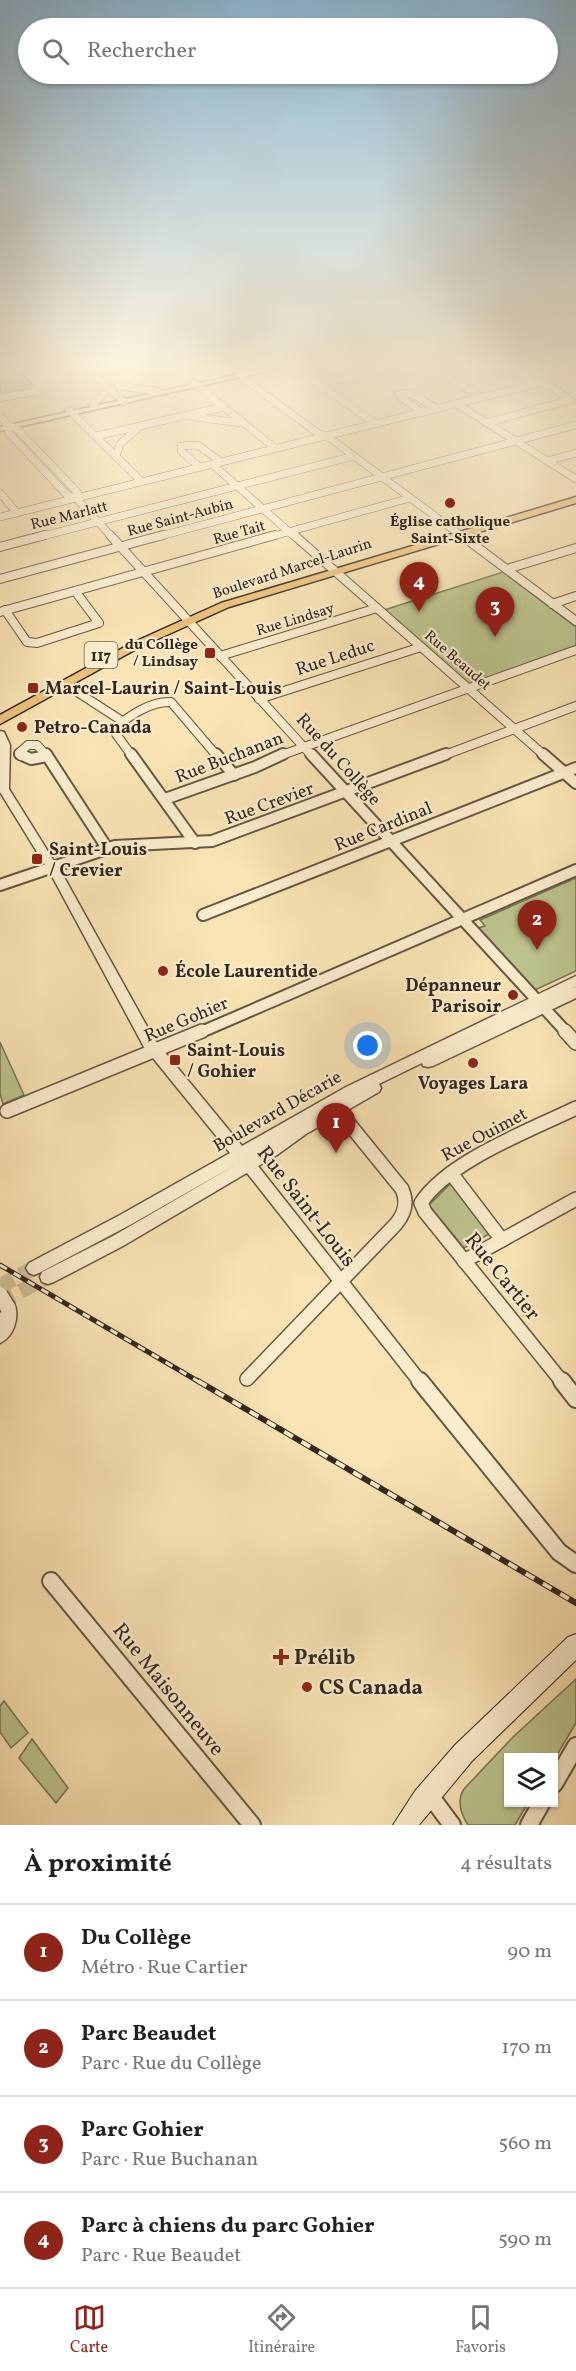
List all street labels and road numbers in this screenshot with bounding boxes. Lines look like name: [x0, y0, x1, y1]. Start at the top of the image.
street label: Rue Saint-Aubin: [125, 494, 236, 543]
street label: Rue Marlatt: [29, 497, 110, 536]
street label: Rue Tait: [211, 516, 268, 551]
street label: Boulevard Marcel-Laurin: [210, 534, 375, 605]
street label: Rue Lindsay: [254, 599, 337, 642]
street label: Rue Beaudet: [419, 626, 495, 696]
street label: Rue Leduc: [293, 634, 378, 683]
road number: 117: [84, 642, 118, 668]
street label: Rue du Collège: [290, 708, 386, 812]
street label: Rue Buchanan: [172, 726, 287, 790]
street label: Rue Crevier: [221, 777, 318, 832]
street label: Rue Cardinal: [331, 796, 436, 858]
street label: Rue Gohier: [141, 991, 233, 1049]
street label: Boulevard Décarie: [209, 1065, 347, 1159]
street label: Rue Ouimet: [437, 1102, 532, 1168]
street label: Rue Saint-Louis: [249, 1140, 362, 1274]
street label: Rue Cartier: [457, 1227, 547, 1327]
street label: Rue Maisonneuve: [105, 1617, 231, 1763]

